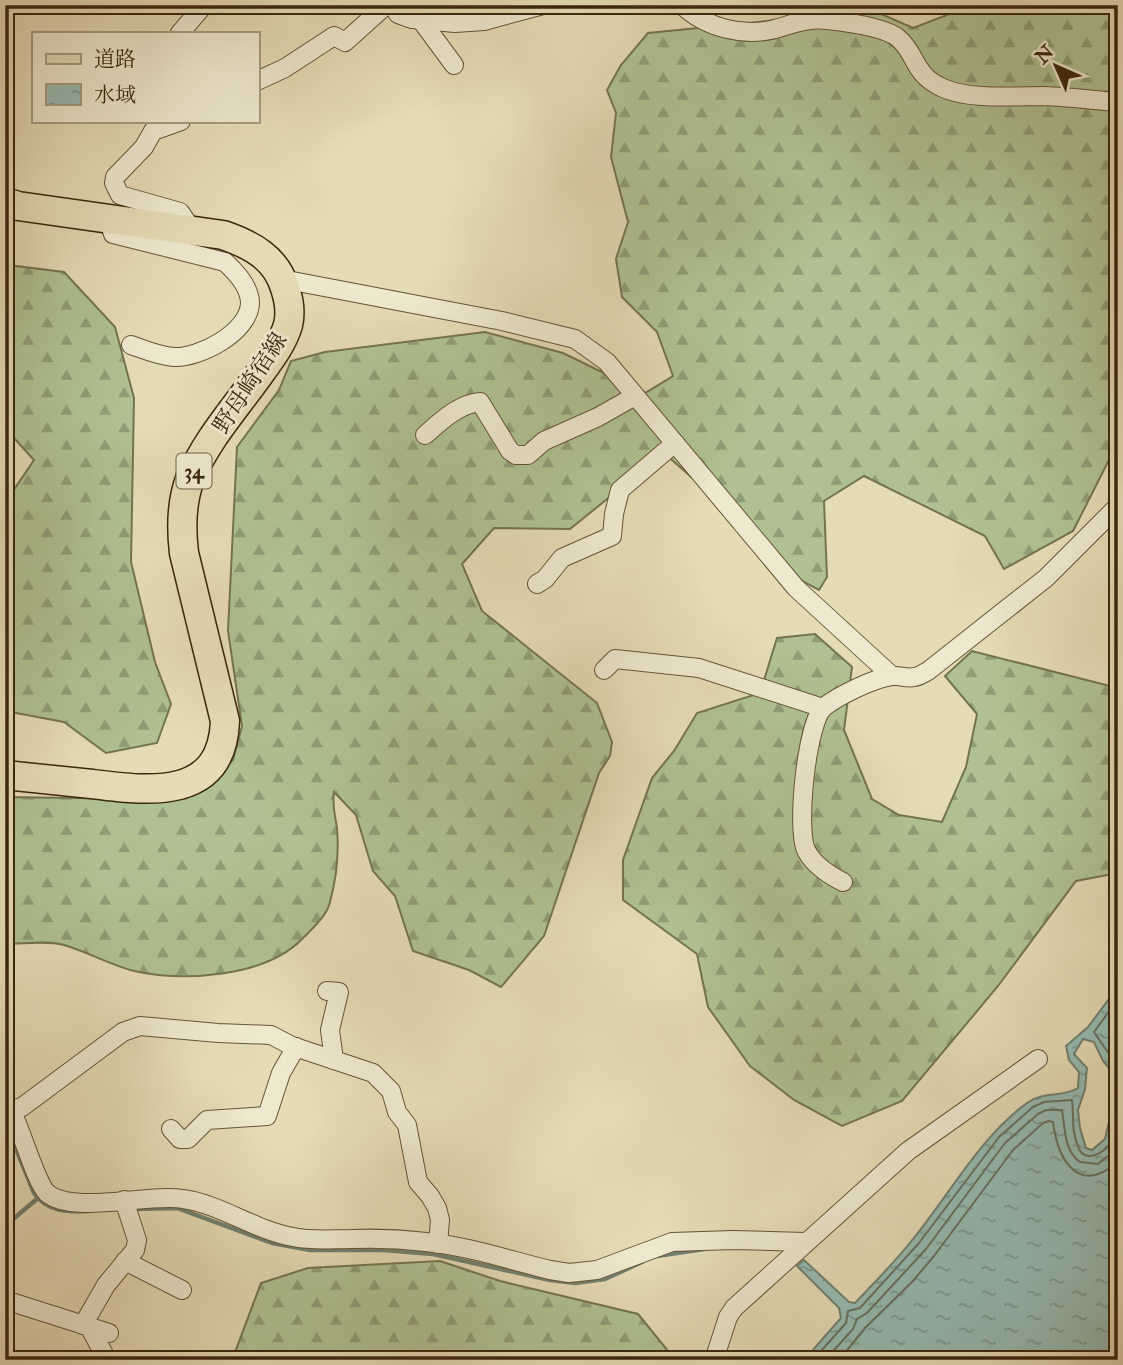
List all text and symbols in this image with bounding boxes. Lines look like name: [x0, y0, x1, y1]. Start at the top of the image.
legend: [32, 32, 259, 122]
north arrow: [1021, 32, 1092, 102]
text: N: [1029, 39, 1060, 70]
text: 道路: [94, 46, 136, 73]
text: 水域: [94, 82, 136, 109]
street label: 野母崎宿線: [207, 327, 293, 439]
road number: 34: [176, 454, 212, 489]

